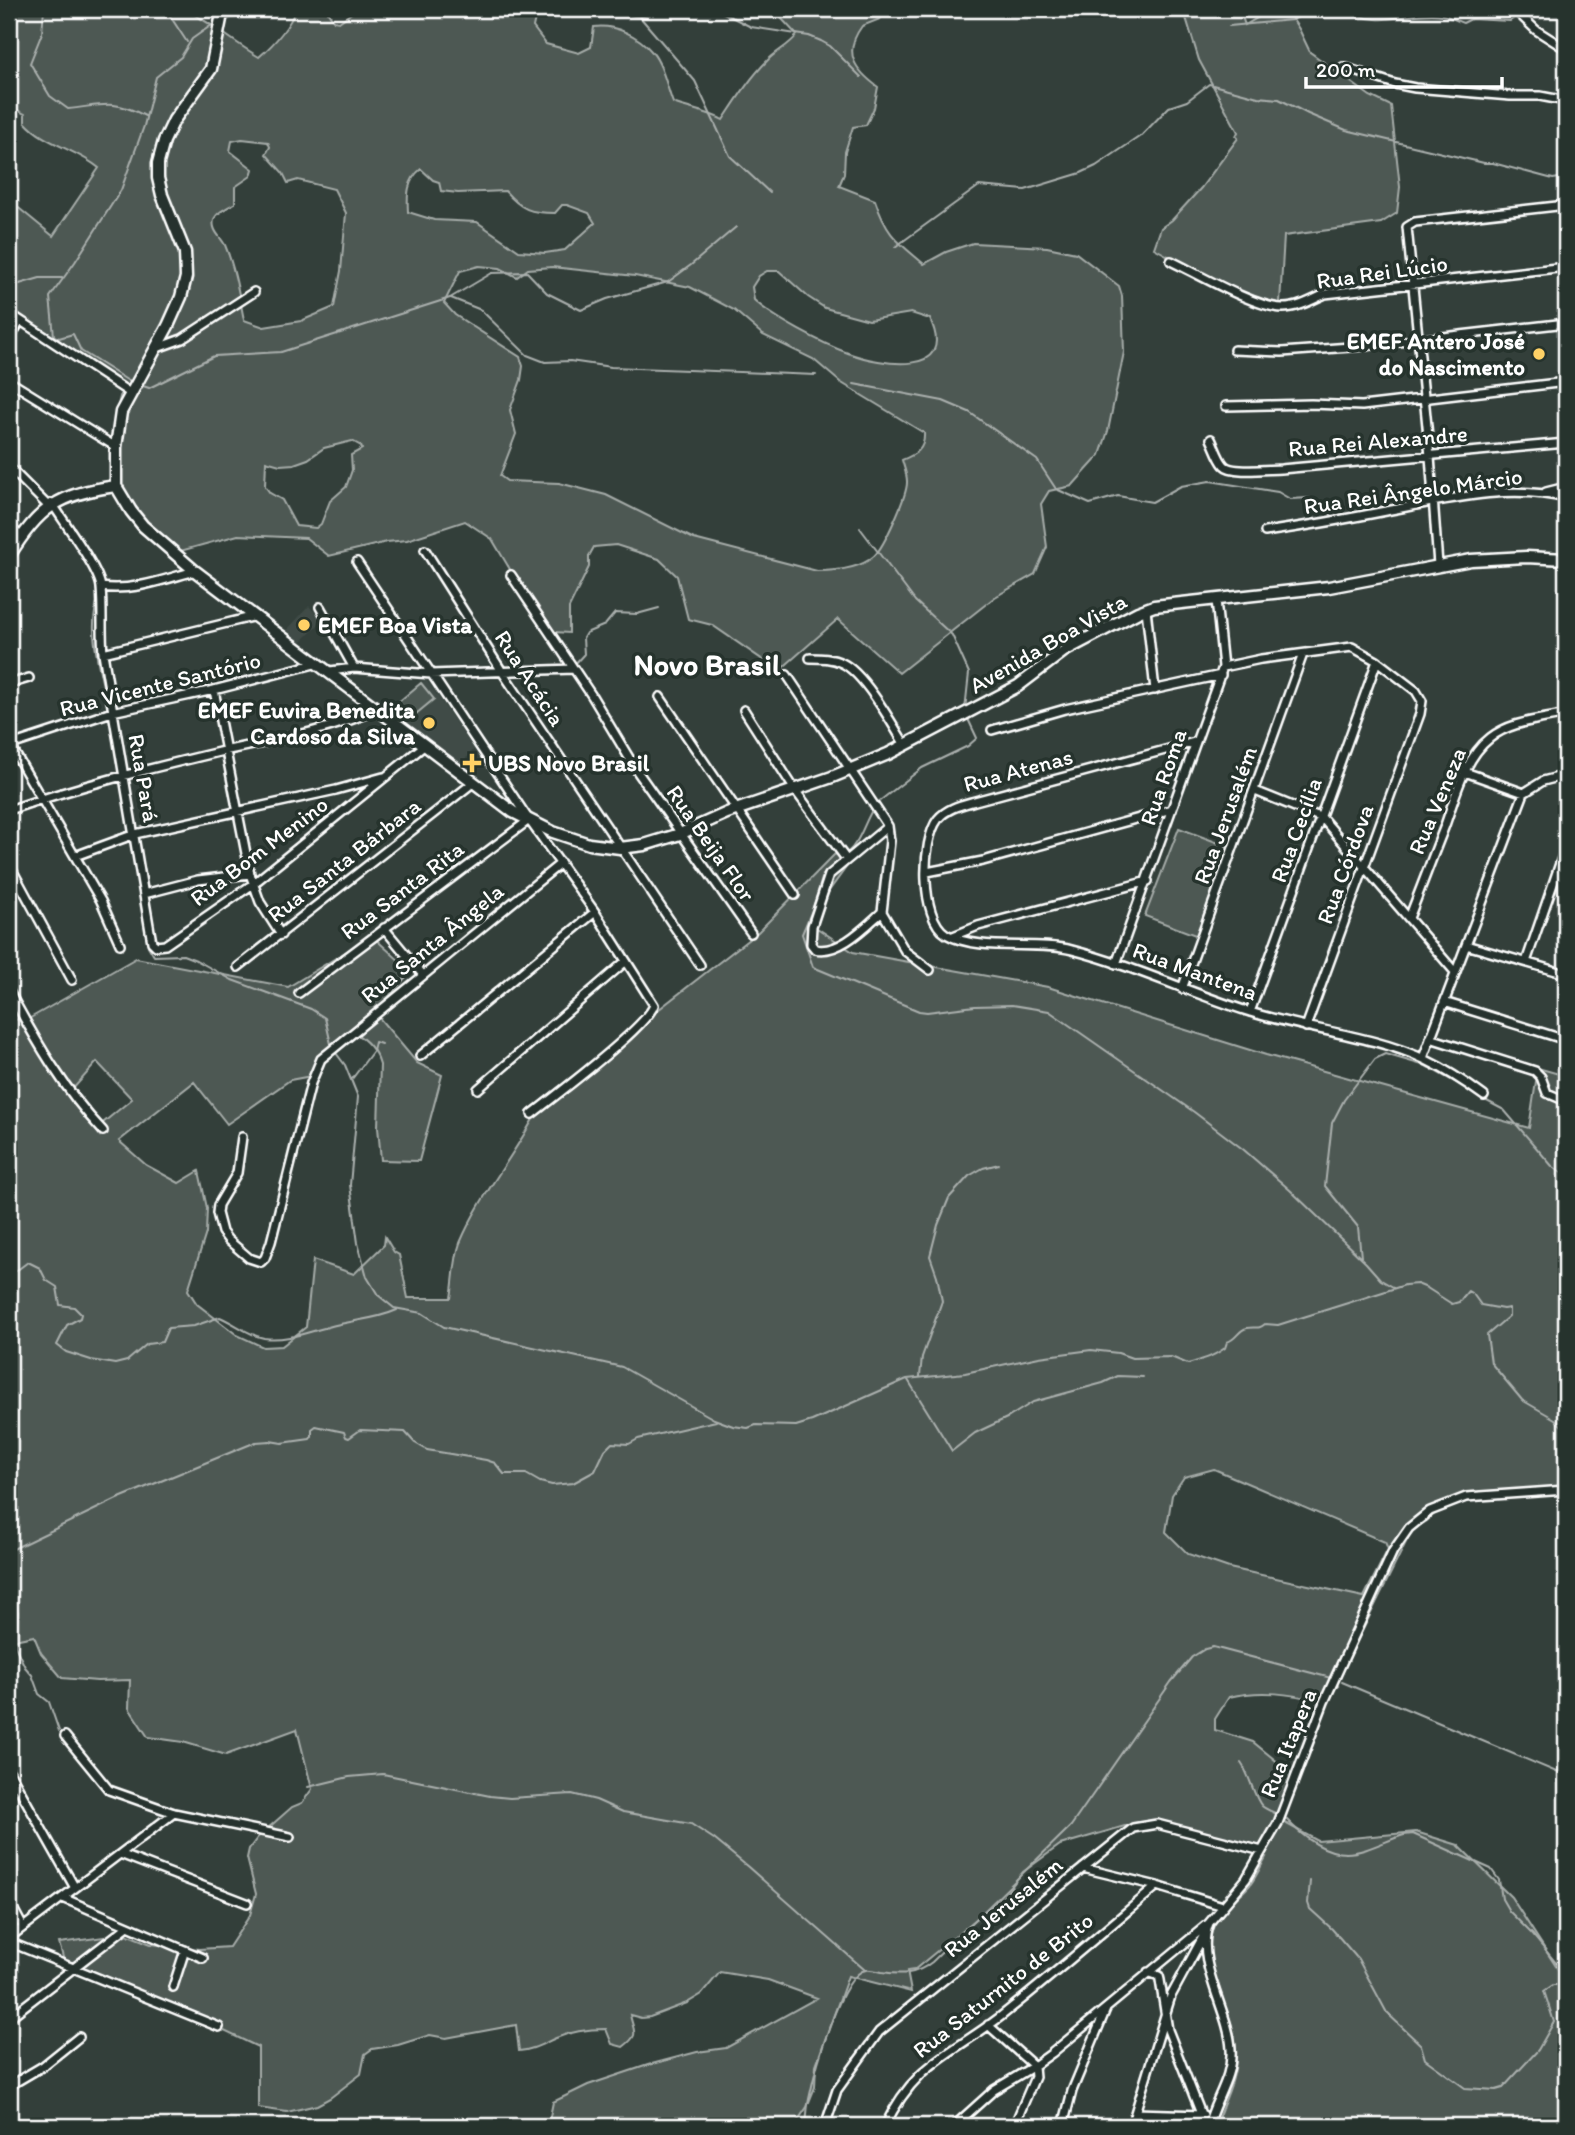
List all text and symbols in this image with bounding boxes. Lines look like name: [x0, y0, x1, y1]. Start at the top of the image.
scale bar: [1306, 46, 1502, 90]
text: 200 m: [1316, 57, 1376, 82]
street label: Rua Rei Lúcio: [1315, 249, 1449, 295]
place label: EMEF Antero José do Nascimento: [1347, 327, 1525, 381]
marker: EMEF Antero José do Nascimento: [1531, 346, 1547, 362]
street label: Rua Rei Alexandre: [1287, 419, 1469, 463]
street label: Rua Rei Ângelo Márcio: [1302, 462, 1524, 520]
street label: Avenida Boa Vista: [964, 587, 1132, 699]
place label: EMEF Boa Vista: [318, 611, 473, 639]
marker: EMEF Boa Vista: [296, 617, 312, 633]
street label: Rua Acácia: [489, 625, 571, 731]
street label: Rua Vicente Santório: [57, 645, 263, 723]
district label: Novo Brasil: [634, 646, 781, 683]
place label: EMEF Euvira Benedita Cardoso da Silva: [198, 696, 416, 750]
marker: EMEF Euvira Benedita Cardoso da Silva: [421, 715, 437, 731]
street label: Rua Roma: [1133, 725, 1193, 829]
street label: Rua Pará: [122, 732, 166, 824]
street label: Rua Atenas: [960, 742, 1076, 798]
street label: Rua Jerusalém: [1187, 742, 1263, 888]
street label: Rua Veneza: [1402, 743, 1472, 859]
place label: UBS Novo Brasil: [488, 749, 650, 777]
marker: UBS Novo Brasil: [462, 753, 482, 773]
street label: Rua Cecília: [1264, 774, 1328, 886]
street label: Rua Beija Flor: [661, 779, 761, 907]
street label: Rua Bom Menino: [184, 790, 334, 912]
street label: Rua Santa Bárbara: [262, 791, 426, 929]
street label: Rua Córdova: [1310, 800, 1380, 928]
street label: Rua Santa Rita: [335, 834, 469, 946]
street label: Rua Santa Ângela: [355, 877, 509, 1009]
street label: Rua Mantena: [1129, 936, 1261, 1006]
street label: Rua Itapera: [1253, 1684, 1323, 1802]
street label: Rua Jerusalém: [938, 1850, 1068, 1964]
street label: Rua Saturnito de Brito: [907, 1906, 1099, 2064]

